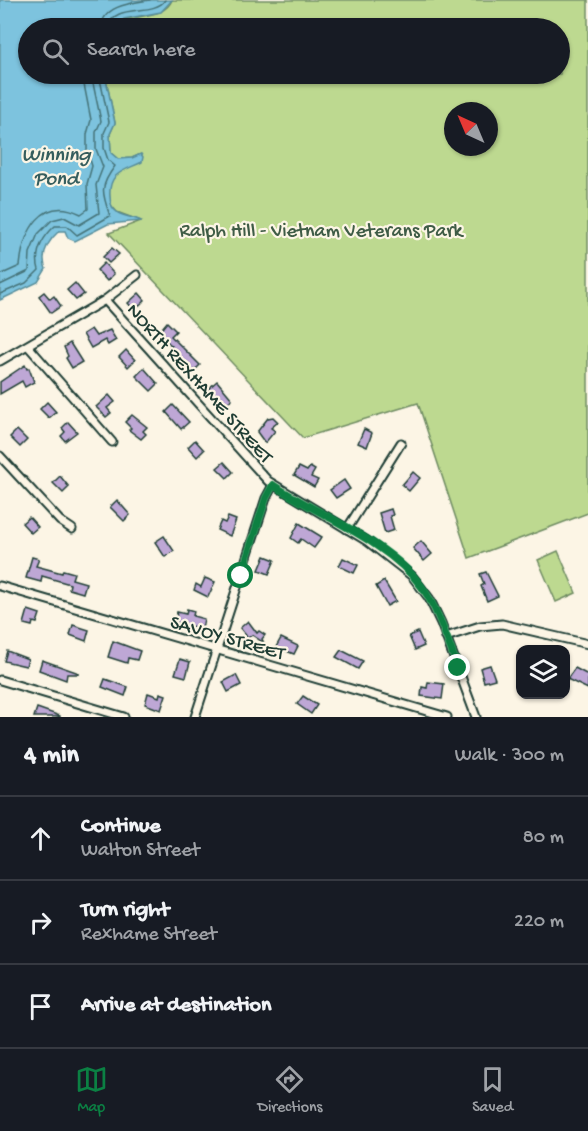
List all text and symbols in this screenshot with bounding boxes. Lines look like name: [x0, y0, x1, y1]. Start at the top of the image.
search box: [18, 18, 570, 84]
icon: search: [39, 35, 72, 68]
text: Search here: [87, 38, 195, 64]
north arrow: [444, 102, 498, 156]
water label: Winning Pond: [22, 144, 92, 193]
park label: Ralph Hill - Vietnam Veterans Park: [180, 221, 465, 244]
street label: NORTH REXHAME STREET: [120, 300, 277, 470]
route start: [227, 562, 253, 588]
street label: SAVOY STREET: [167, 612, 288, 667]
map controls: [516, 645, 570, 699]
button: layers: [516, 645, 570, 699]
route end: [444, 654, 470, 680]
text: 4 min: [24, 741, 79, 772]
text: Walk · 300 m: [455, 745, 564, 768]
text: Continue: [81, 814, 161, 840]
icon: ahead: [24, 822, 57, 855]
text: 80 m: [523, 827, 564, 850]
text: Walton Street: [81, 840, 200, 863]
text: Turn right: [81, 898, 169, 924]
icon: right: [24, 906, 57, 939]
text: 220 m: [514, 911, 564, 934]
text: Rexhame Street: [81, 924, 217, 947]
icon: arrive: [24, 990, 57, 1023]
text: Arrive at destination: [81, 993, 271, 1019]
tab: Map: [75, 1063, 108, 1118]
tab: Directions: [257, 1063, 323, 1118]
tab: Saved: [472, 1063, 513, 1118]

